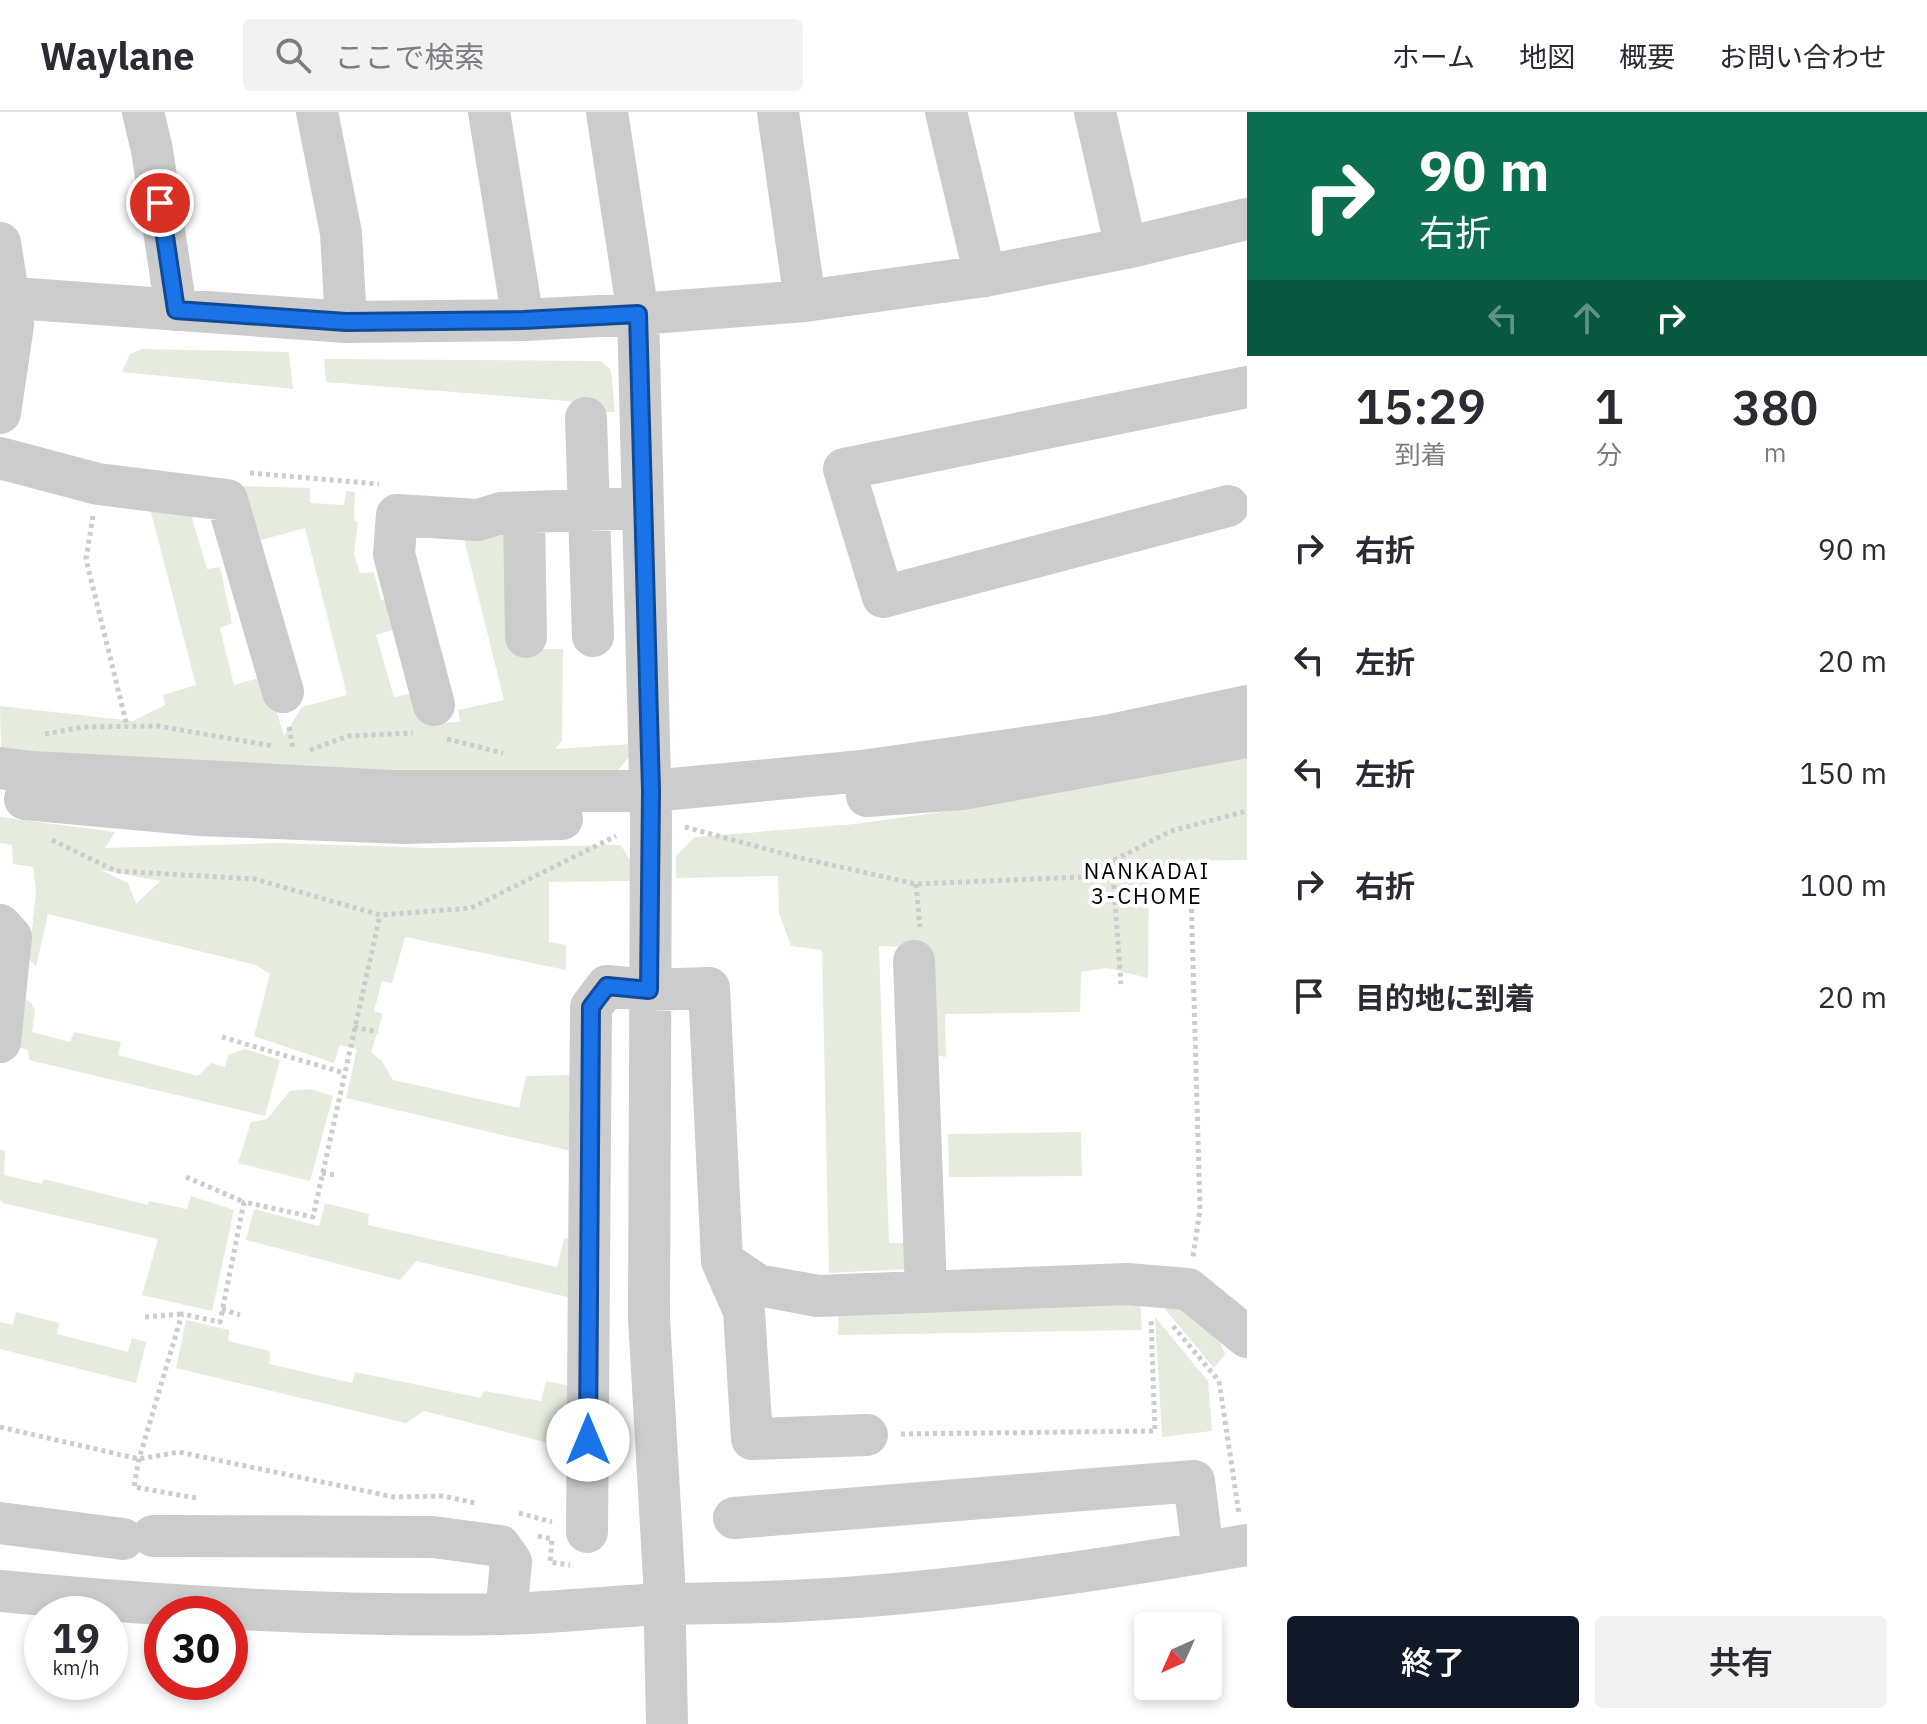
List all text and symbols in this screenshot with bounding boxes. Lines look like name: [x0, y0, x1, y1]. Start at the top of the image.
search box: [243, 19, 803, 91]
text: Waylane: [40, 31, 195, 80]
icon: search: [271, 33, 315, 77]
text: ここで検索: [335, 37, 485, 76]
text: ホーム: [1392, 38, 1475, 75]
text: 地図: [1519, 38, 1575, 75]
text: 概要: [1619, 38, 1675, 75]
text: お問い合わせ: [1719, 38, 1887, 75]
text: 90 m: [1419, 134, 1549, 206]
icon: right: [1287, 144, 1391, 248]
pin: [126, 169, 194, 237]
icon: arrive: [138, 181, 182, 225]
text: 右折: [1419, 209, 1491, 256]
icon: left: [1481, 296, 1525, 340]
icon: ahead: [1565, 296, 1609, 340]
icon: right: [1649, 296, 1693, 340]
text: 15:29: [1356, 375, 1486, 437]
text: 1: [1595, 375, 1623, 437]
text: 380: [1732, 376, 1818, 438]
text: m: [1764, 435, 1787, 469]
text: 到着: [1395, 437, 1447, 471]
text: 分: [1596, 437, 1622, 471]
icon: right: [1287, 526, 1331, 570]
text: 90 m: [1818, 529, 1887, 568]
text: 右折: [1355, 530, 1415, 569]
icon: left: [1287, 638, 1331, 682]
text: 20 m: [1818, 641, 1887, 680]
text: 左折: [1355, 642, 1415, 681]
icon: left: [1287, 750, 1331, 794]
text: 150 m: [1800, 753, 1887, 792]
text: 左折: [1355, 754, 1415, 793]
district label: NANKADAI 3-CHOME: [1084, 856, 1210, 910]
icon: right: [1287, 862, 1331, 906]
text: 100 m: [1800, 865, 1887, 904]
text: 右折: [1355, 866, 1415, 905]
icon: arrive: [1287, 974, 1331, 1018]
text: 20 m: [1818, 977, 1887, 1016]
text: 目的地に到着: [1355, 978, 1535, 1017]
position arrow: [546, 1398, 630, 1482]
speed limit sign: 30: [144, 1596, 248, 1700]
text: 19: [52, 1612, 100, 1664]
north arrow: [1134, 1612, 1222, 1700]
map controls: [1134, 1612, 1222, 1700]
button: 終了: [1287, 1616, 1579, 1708]
button: 共有: [1595, 1616, 1887, 1708]
text: km/h: [52, 1654, 100, 1681]

